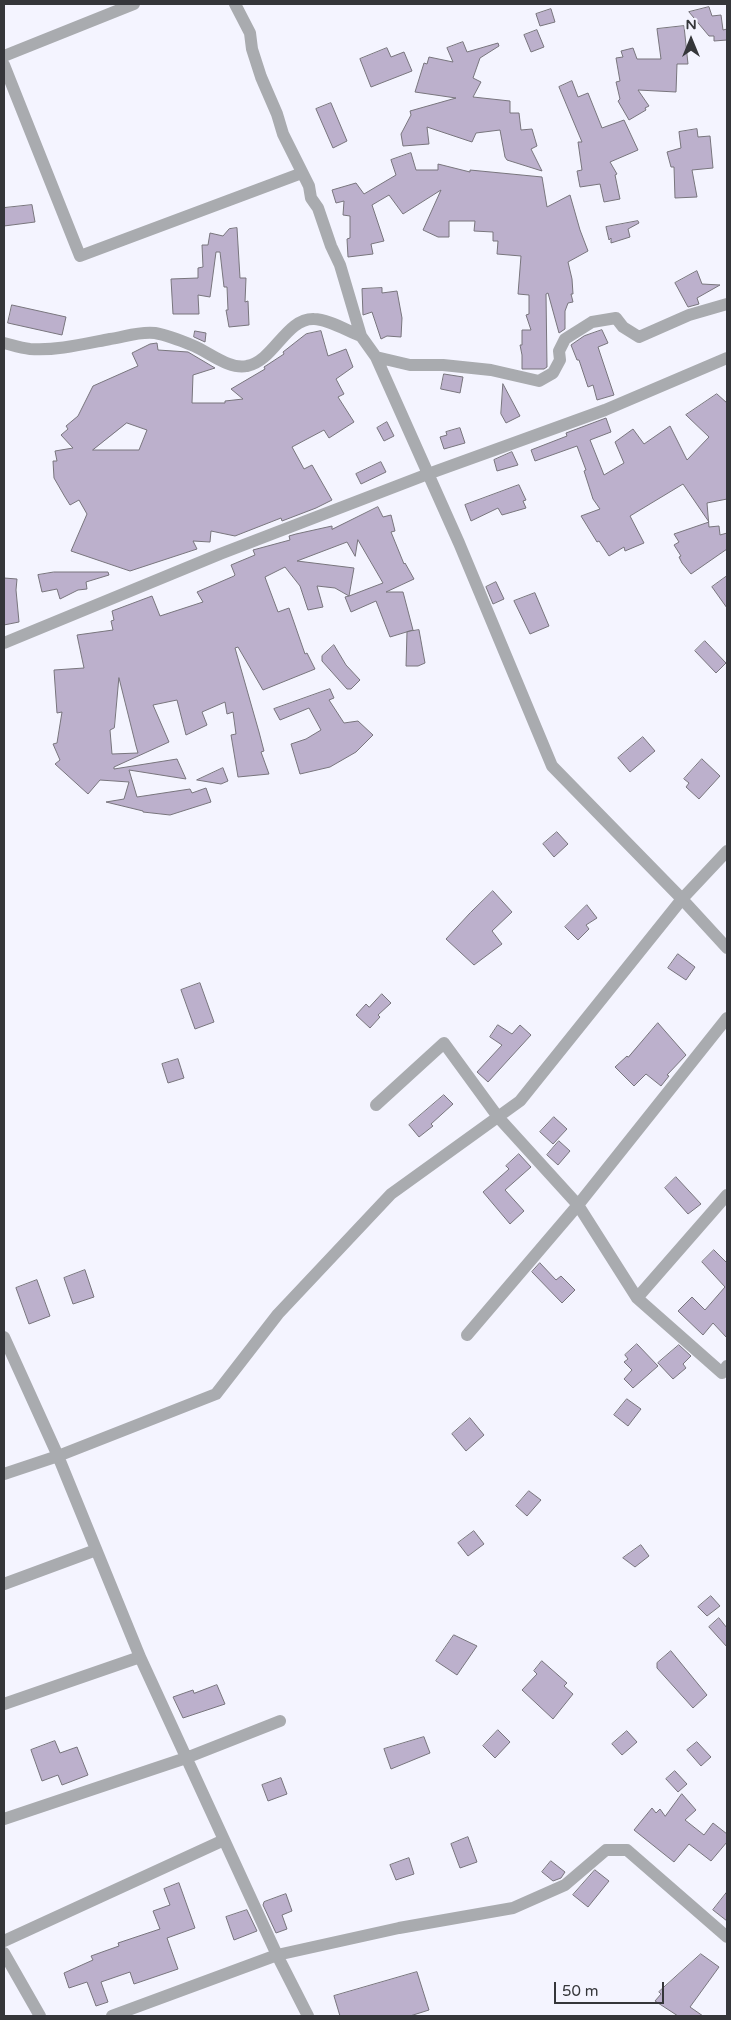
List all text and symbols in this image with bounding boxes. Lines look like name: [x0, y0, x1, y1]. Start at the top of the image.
north arrow: [666, 15, 716, 65]
text: N: [685, 16, 697, 33]
scale bar: [556, 1972, 666, 2004]
text: 50 m: [562, 1982, 599, 2000]

